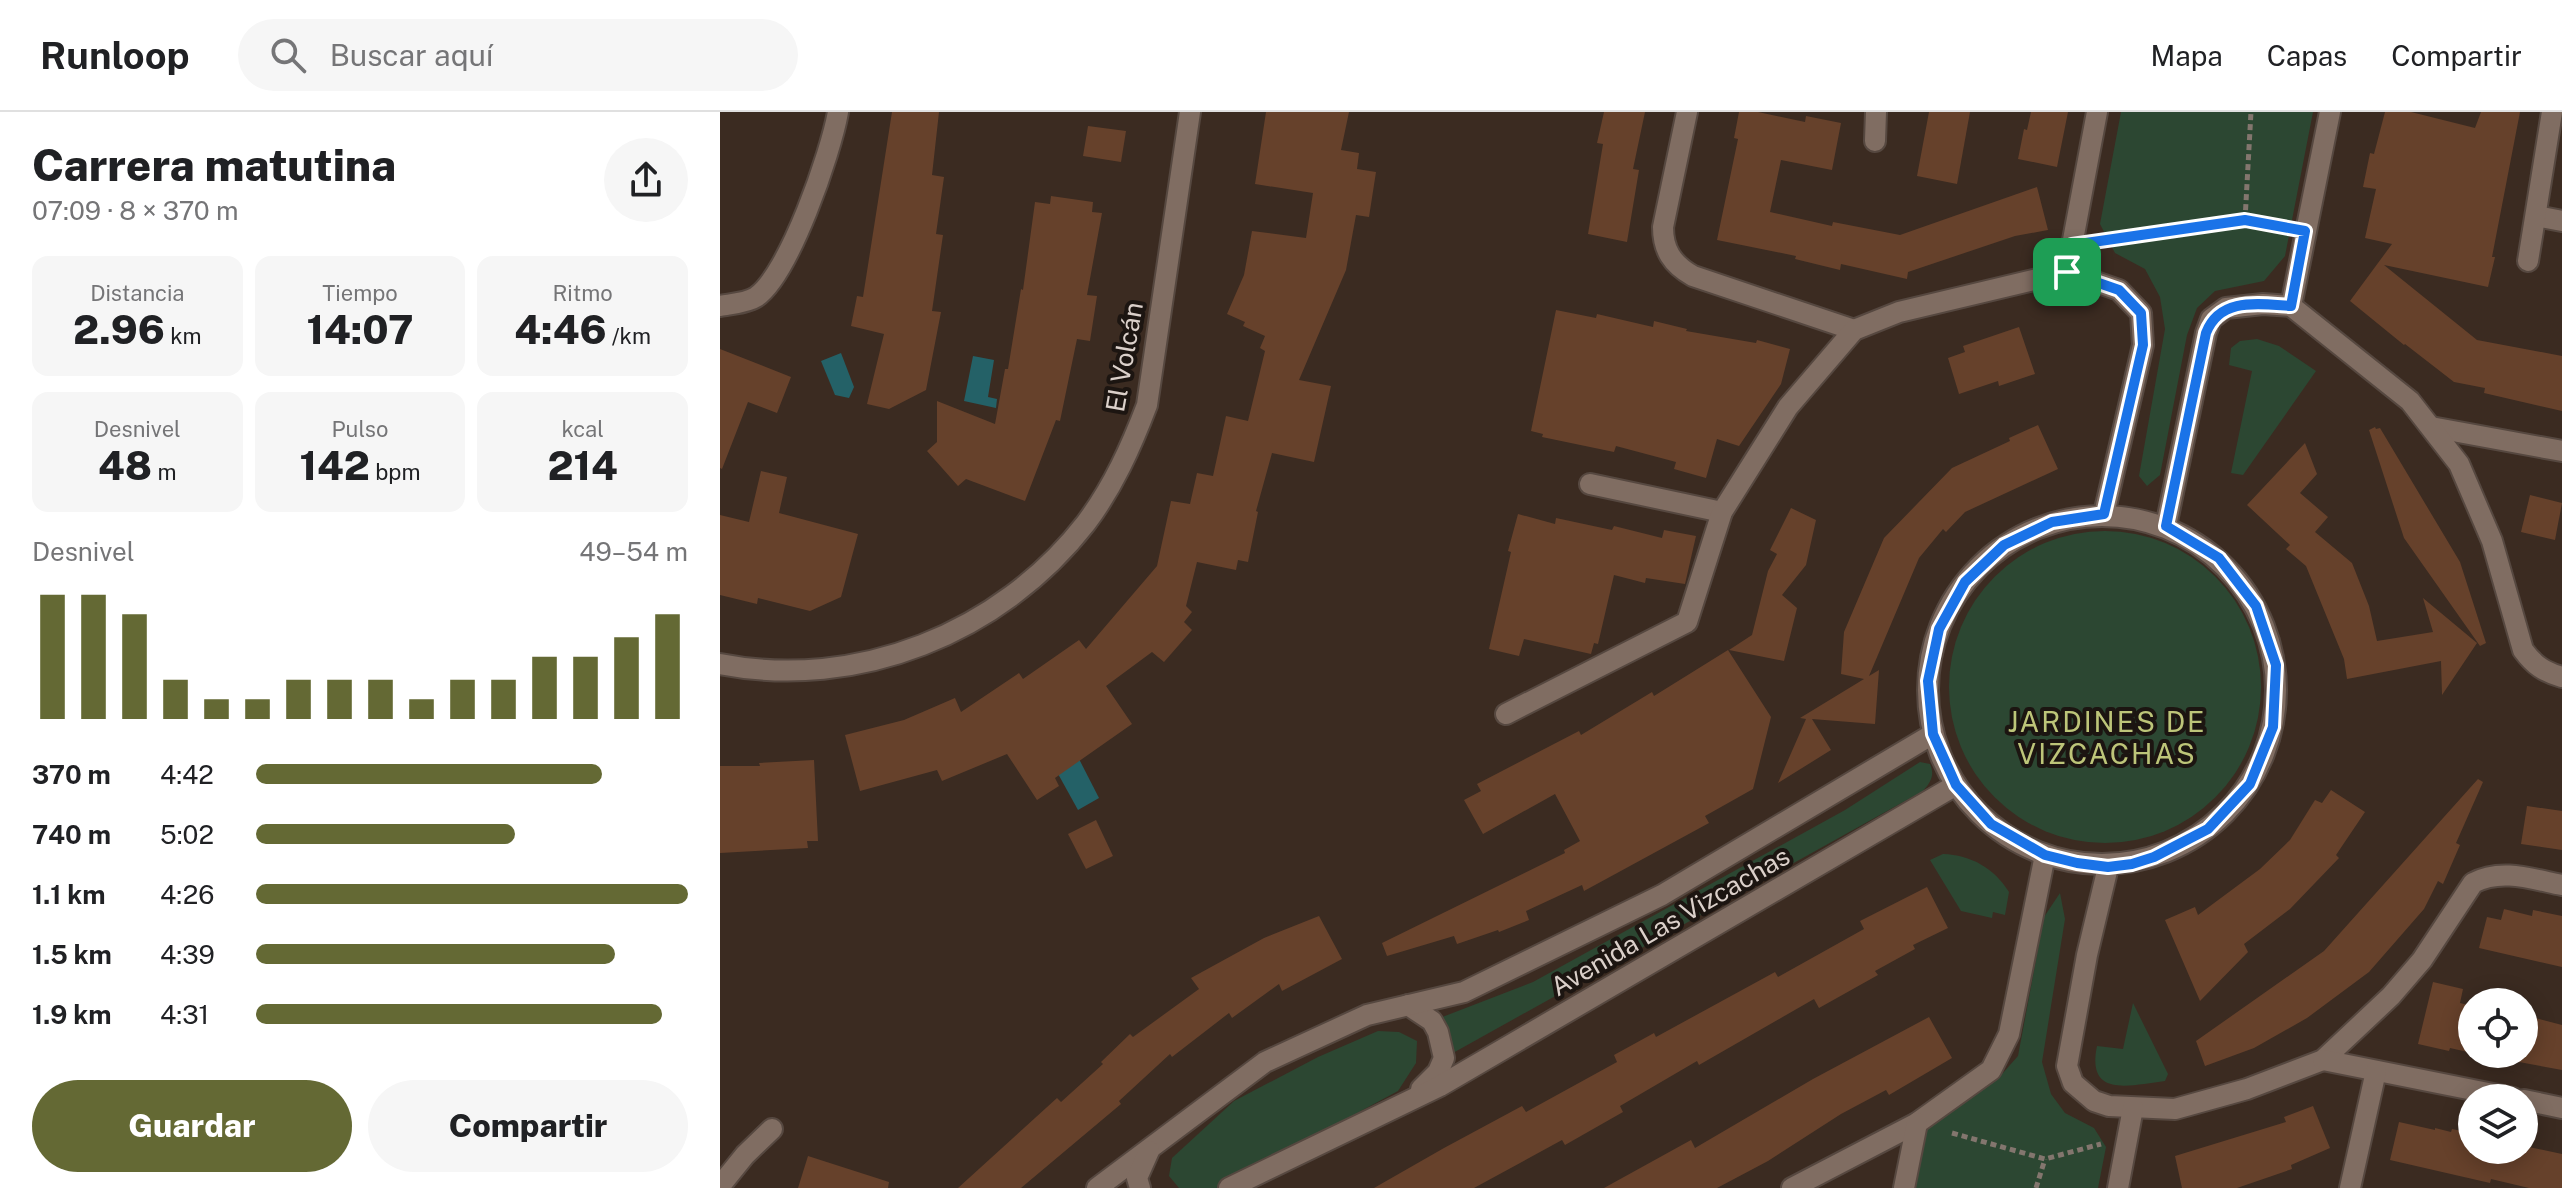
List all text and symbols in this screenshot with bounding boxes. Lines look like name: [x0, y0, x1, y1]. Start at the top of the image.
search box: [238, 19, 798, 91]
text: Runloop: [40, 33, 190, 78]
icon: search: [266, 33, 310, 77]
text: Buscar aquí: [330, 37, 493, 73]
text: Mapa: [2150, 39, 2223, 72]
text: Capas: [2267, 39, 2347, 72]
text: Compartir: [2391, 39, 2522, 72]
button: share: [604, 138, 688, 222]
text: Carrera matutina: [32, 139, 396, 191]
text: 07:09 · 8 × 370 m: [32, 195, 239, 226]
pin: [2033, 238, 2101, 306]
icon: arrive: [2045, 250, 2089, 294]
text: Distancia: [90, 280, 185, 306]
text: Tiempo: [322, 280, 398, 306]
text: Ritmo: [553, 280, 613, 306]
street label: El Volcán: [1099, 300, 1149, 414]
text: 2.96: [73, 306, 165, 353]
text: 14:07: [306, 306, 414, 353]
text: 4:46: [514, 306, 607, 353]
text: km: [165, 323, 202, 349]
text: /km: [607, 323, 651, 349]
text: Desnivel: [94, 416, 181, 442]
text: Pulso: [332, 416, 388, 442]
text: kcal: [561, 416, 604, 442]
text: 48: [98, 442, 152, 489]
text: 142: [299, 442, 370, 489]
text: 214: [547, 442, 618, 489]
text: m: [152, 459, 177, 485]
text: bpm: [370, 459, 420, 485]
text: Desnivel: [32, 536, 135, 567]
text: 49–54 m: [579, 536, 688, 567]
district label: JARDINES DE VIZCACHAS: [2008, 705, 2207, 770]
text: 370 m: [32, 759, 111, 790]
text: 4:42: [160, 759, 214, 790]
text: 740 m: [32, 819, 111, 850]
text: 5:02: [160, 819, 214, 850]
street label: Avenida Las Vizcachas: [1545, 840, 1795, 1002]
text: 1.1 km: [32, 879, 105, 910]
text: 4:26: [160, 879, 214, 910]
text: 1.5 km: [32, 939, 112, 970]
text: 4:39: [160, 939, 215, 970]
map controls: [2458, 988, 2538, 1164]
button: locate: [2458, 988, 2538, 1068]
text: 1.9 km: [32, 999, 111, 1030]
text: 4:31: [160, 999, 209, 1030]
button: Guardar: [32, 1080, 352, 1172]
button: Compartir: [368, 1080, 688, 1172]
button: layers: [2458, 1084, 2538, 1164]

